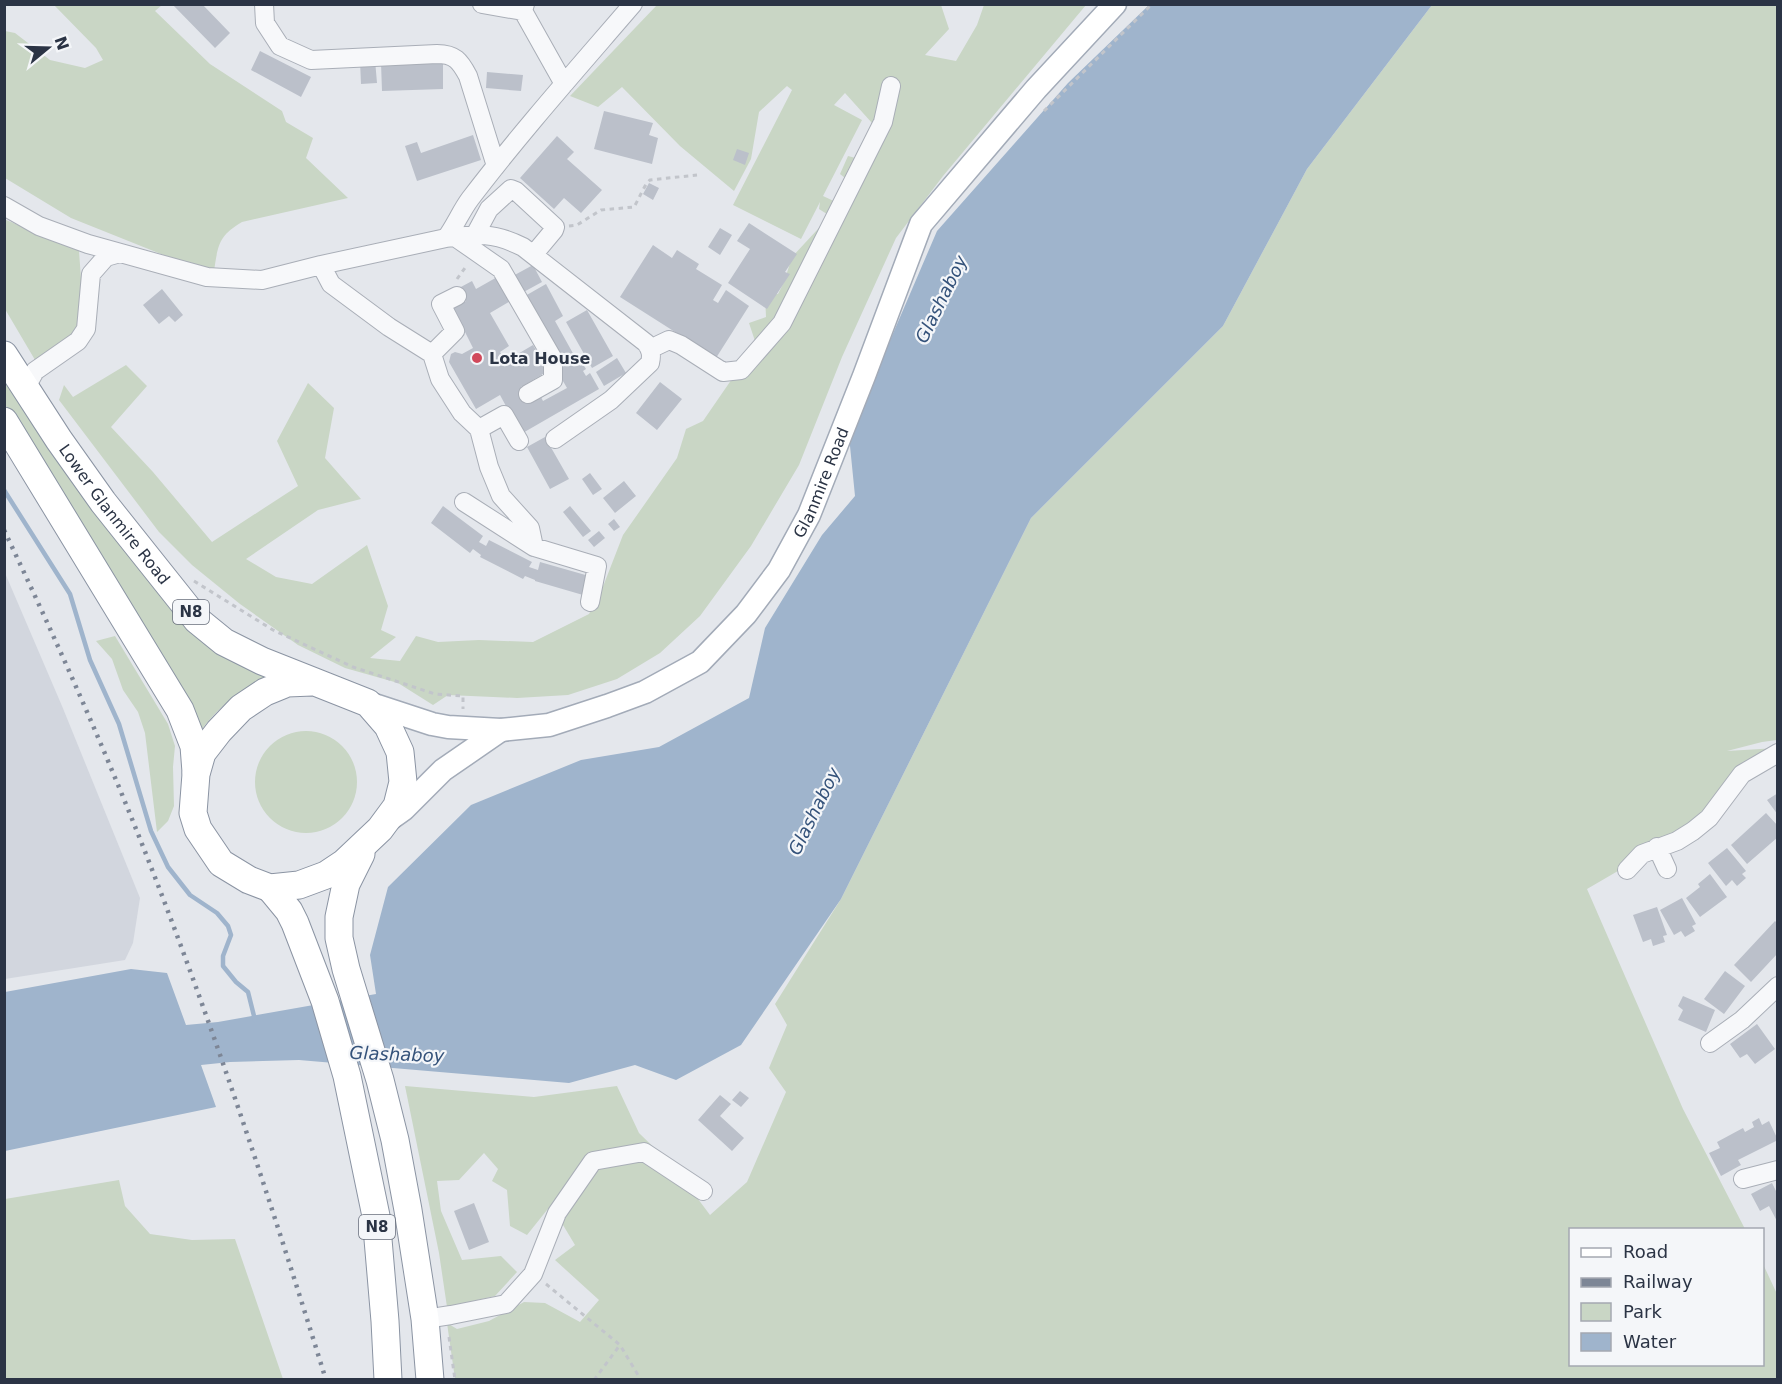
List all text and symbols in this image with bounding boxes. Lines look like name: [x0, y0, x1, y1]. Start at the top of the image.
north arrow: [18, 18, 78, 78]
text: N: [51, 34, 73, 53]
water label: Glashaboy: [911, 251, 971, 346]
place label: Lota House: [489, 349, 591, 368]
marker: Lota House: [470, 351, 484, 365]
street label: Glanmire Road: [789, 424, 852, 541]
street label: Lower Glanmire Road: [55, 440, 174, 588]
road number: N8: [173, 600, 209, 624]
water label: Glashaboy: [784, 763, 844, 858]
water label: Glashaboy: [349, 1042, 445, 1066]
road number: N8: [359, 1215, 395, 1239]
legend: [1569, 1228, 1764, 1366]
text: Road: [1623, 1241, 1668, 1262]
text: Railway: [1623, 1271, 1693, 1292]
text: Park: [1623, 1301, 1662, 1322]
text: Water: [1623, 1331, 1677, 1352]

